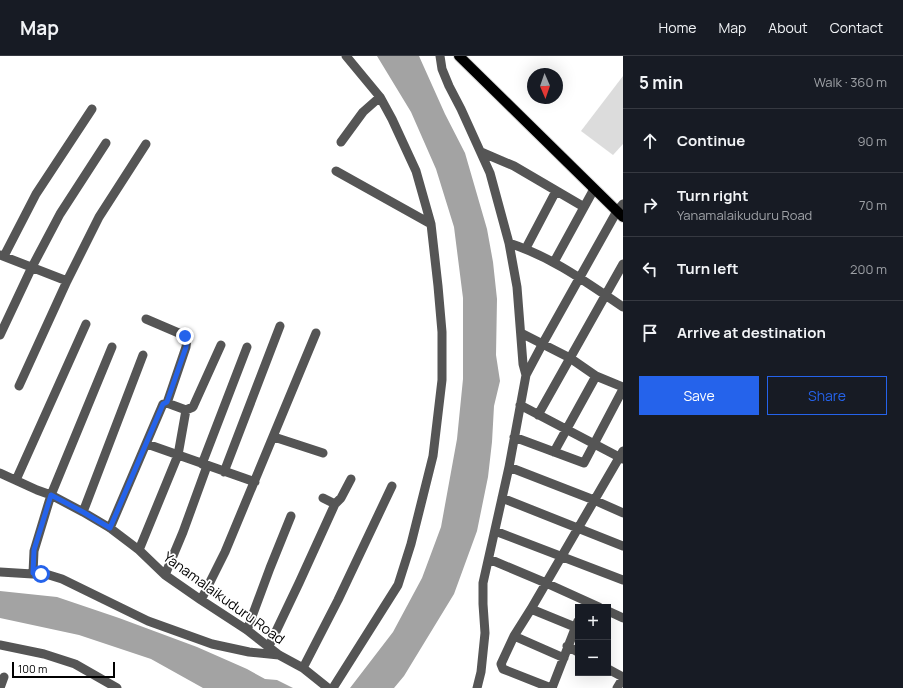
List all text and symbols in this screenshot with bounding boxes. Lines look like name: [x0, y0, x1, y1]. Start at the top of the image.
text: Map: [20, 15, 59, 41]
text: Home: [659, 18, 696, 37]
text: Map: [718, 18, 746, 37]
text: About: [768, 18, 808, 37]
text: Contact: [830, 18, 883, 37]
north arrow: [527, 68, 563, 104]
text: 5 min: [639, 71, 683, 94]
text: Walk · 360 m: [814, 73, 887, 91]
icon: ahead: [639, 130, 661, 152]
text: Continue: [677, 130, 745, 151]
text: 90 m: [857, 132, 887, 150]
text: Turn right: [677, 185, 748, 206]
icon: right: [639, 194, 661, 216]
text: 70 m: [859, 196, 887, 214]
text: Yanamalaikuduru Road: [677, 206, 812, 224]
icon: left: [639, 258, 661, 280]
text: Turn left: [677, 258, 739, 279]
text: 200 m: [850, 260, 887, 278]
icon: arrive: [639, 322, 661, 344]
text: Arrive at destination: [677, 322, 826, 343]
route end: [176, 327, 194, 345]
button: Save: [639, 376, 759, 415]
button: Share: [767, 376, 887, 415]
street label: Yanamalaikuduru Road: [160, 547, 289, 648]
route start: [32, 565, 50, 583]
map controls: [575, 604, 611, 676]
button: +: [575, 604, 611, 640]
button: −: [575, 640, 611, 676]
scale bar: [12, 660, 115, 679]
text: 100 m: [18, 661, 47, 676]

